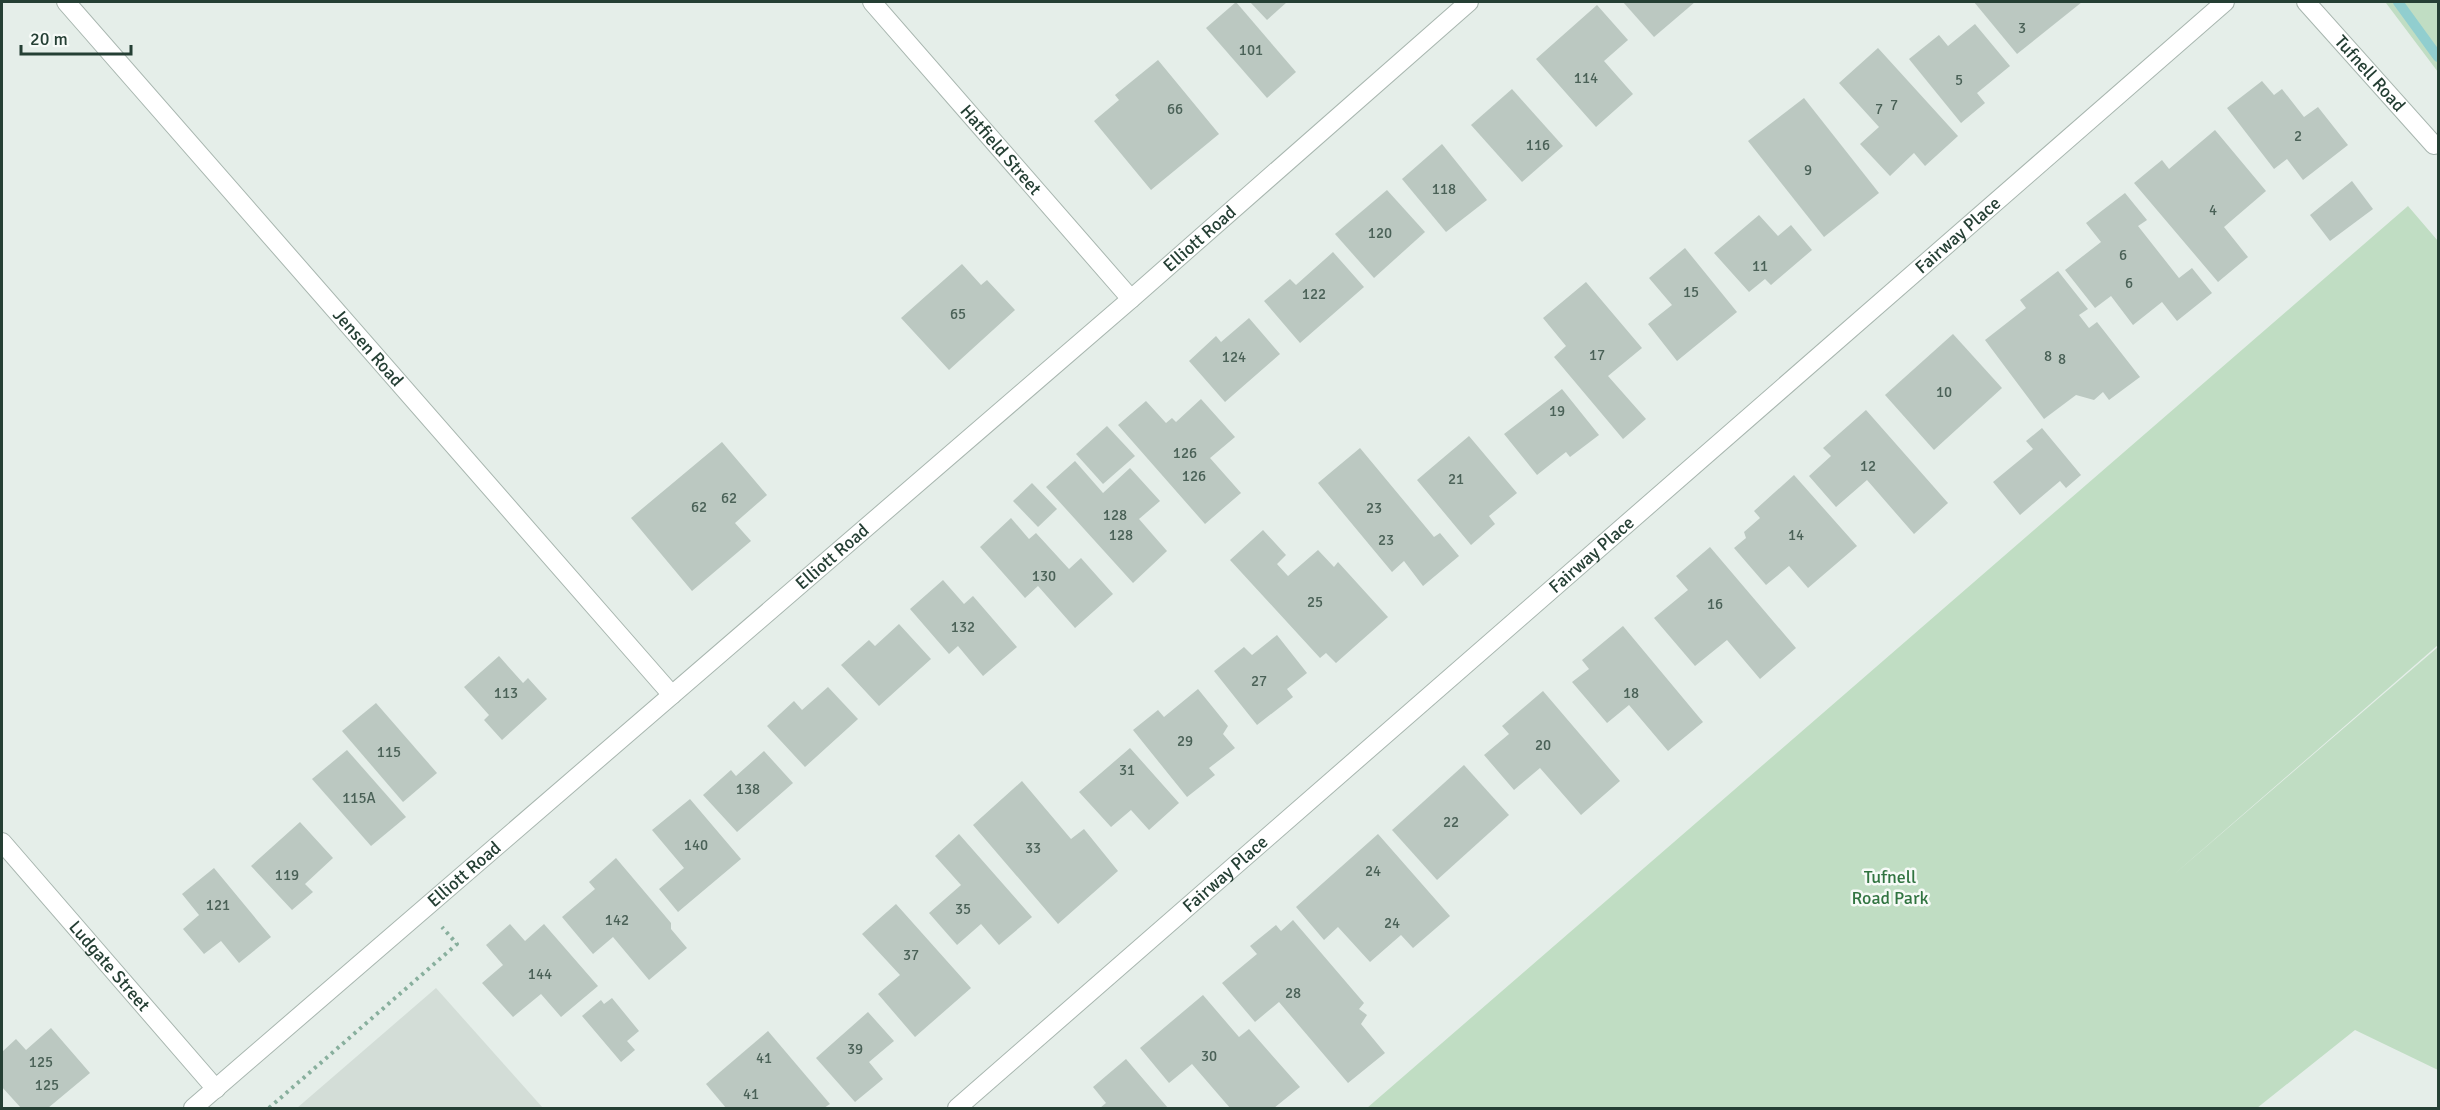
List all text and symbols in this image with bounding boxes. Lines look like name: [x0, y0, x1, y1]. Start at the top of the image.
scale bar: [21, 18, 130, 56]
house number: 3: [2018, 19, 2026, 37]
text: 20 m: [30, 28, 68, 50]
street label: Tufnell Road: [2330, 31, 2410, 116]
house number: 101: [1239, 41, 1263, 59]
house number: 114: [1574, 69, 1598, 87]
house number: 5: [1955, 71, 1963, 89]
house number: 7: [1890, 96, 1898, 114]
street label: Hatfield Street: [955, 100, 1046, 199]
house number: 66: [1167, 100, 1183, 118]
house number: 7: [1875, 100, 1883, 118]
house number: 2: [2294, 127, 2302, 145]
house number: 116: [1526, 136, 1550, 154]
house number: 9: [1804, 161, 1812, 179]
house number: 118: [1432, 180, 1456, 198]
street label: Fairway Place: [1911, 192, 2005, 278]
street label: Elliott Road: [1159, 201, 1241, 277]
house number: 4: [2209, 201, 2217, 219]
house number: 120: [1368, 224, 1392, 242]
house number: 6: [2119, 246, 2127, 264]
house number: 11: [1752, 257, 1768, 275]
house number: 6: [2125, 274, 2133, 292]
house number: 15: [1683, 283, 1699, 301]
house number: 122: [1302, 285, 1326, 303]
street label: Jensen Road: [328, 304, 408, 391]
house number: 65: [950, 305, 966, 323]
house number: 17: [1589, 346, 1605, 364]
house number: 8: [2044, 347, 2052, 365]
house number: 124: [1222, 348, 1246, 366]
house number: 8: [2058, 350, 2066, 368]
house number: 10: [1936, 383, 1952, 401]
house number: 19: [1549, 402, 1565, 420]
house number: 126: [1173, 444, 1197, 462]
house number: 12: [1860, 457, 1876, 475]
house number: 126: [1182, 467, 1206, 485]
house number: 21: [1448, 470, 1464, 488]
house number: 62: [721, 489, 737, 507]
house number: 62: [691, 498, 707, 516]
house number: 23: [1366, 499, 1382, 517]
house number: 128: [1103, 506, 1127, 524]
street label: Fairway Place: [1544, 511, 1639, 598]
street label: Elliott Road: [791, 519, 873, 594]
house number: 128: [1109, 526, 1133, 544]
house number: 14: [1788, 526, 1804, 544]
house number: 23: [1378, 531, 1394, 549]
house number: 130: [1032, 567, 1056, 585]
house number: 25: [1307, 593, 1323, 611]
house number: 16: [1707, 595, 1723, 613]
house number: 132: [951, 618, 975, 636]
house number: 27: [1251, 672, 1267, 690]
house number: 113: [494, 684, 518, 702]
house number: 18: [1623, 684, 1639, 702]
house number: 29: [1177, 732, 1193, 750]
house number: 20: [1535, 736, 1551, 754]
house number: 115: [377, 743, 401, 761]
house number: 31: [1119, 761, 1135, 779]
house number: 138: [736, 780, 760, 798]
house number: 115A: [342, 789, 376, 807]
house number: 22: [1443, 813, 1459, 831]
street label: Fairway Place: [1178, 831, 1272, 917]
house number: 140: [684, 836, 708, 854]
street label: Elliott Road: [423, 837, 505, 912]
house number: 33: [1025, 839, 1041, 857]
house number: 24: [1365, 862, 1381, 880]
house number: 119: [275, 866, 299, 884]
park label: Tufnell Road Park: [1851, 866, 1929, 909]
house number: 121: [206, 896, 230, 914]
house number: 35: [955, 900, 971, 918]
house number: 142: [605, 911, 629, 929]
house number: 24: [1384, 914, 1400, 932]
street label: Ludgate Street: [64, 916, 155, 1016]
house number: 37: [903, 946, 919, 964]
house number: 144: [528, 965, 552, 983]
house number: 28: [1285, 984, 1301, 1002]
house number: 39: [847, 1040, 863, 1058]
house number: 30: [1201, 1047, 1217, 1065]
house number: 41: [756, 1049, 772, 1067]
house number: 125: [29, 1053, 53, 1071]
house number: 125: [35, 1076, 59, 1094]
house number: 41: [743, 1085, 759, 1103]

